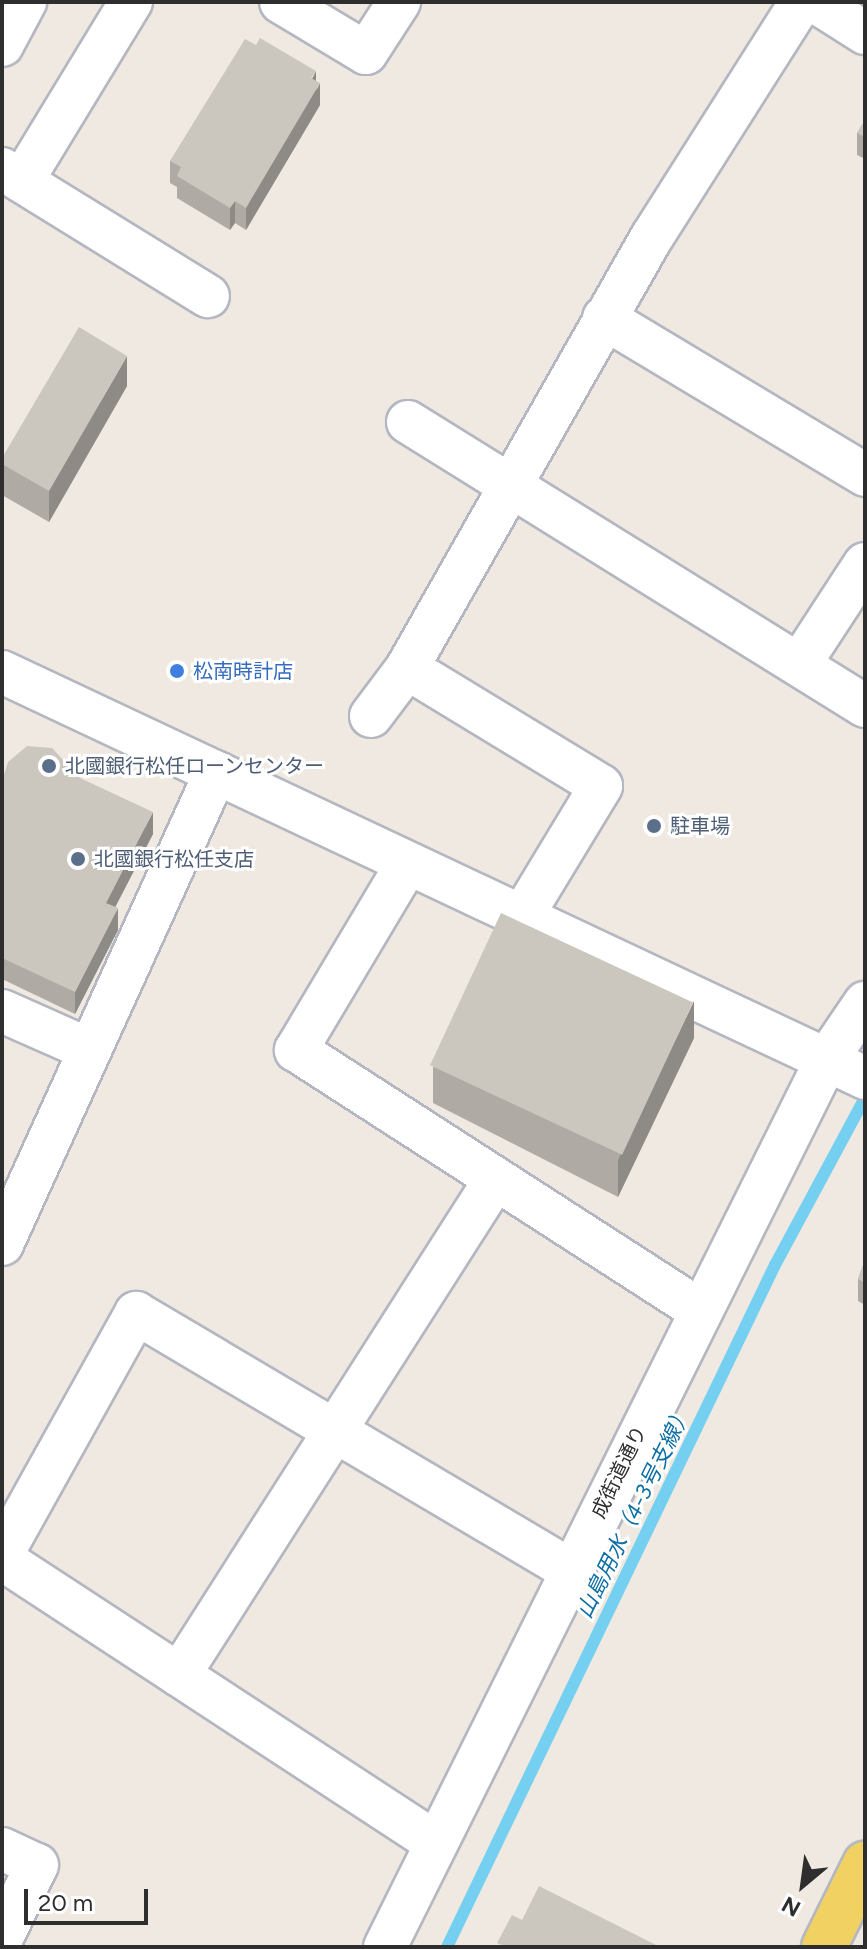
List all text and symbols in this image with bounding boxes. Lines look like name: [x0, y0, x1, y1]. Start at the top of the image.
place label: 松南時計店: [193, 659, 293, 683]
marker: 松南時計店: [168, 662, 186, 680]
place label: 北國銀行松任ローンセンター: [65, 754, 325, 778]
marker: 北國銀行松任ローンセンター: [40, 757, 58, 775]
place label: 駐車場: [670, 814, 730, 838]
marker: 駐車場: [645, 817, 663, 835]
place label: 北國銀行松任支店: [94, 847, 254, 871]
marker: 北國銀行松任支店: [69, 850, 87, 868]
water label: 山島用水（4-3号支線）: [571, 1402, 697, 1622]
street label: 成街道通り: [586, 1422, 652, 1522]
north arrow: [763, 1845, 843, 1925]
scale bar: [28, 1873, 152, 1923]
text: 20 m: [38, 1888, 93, 1917]
text: N: [777, 1890, 805, 1922]

